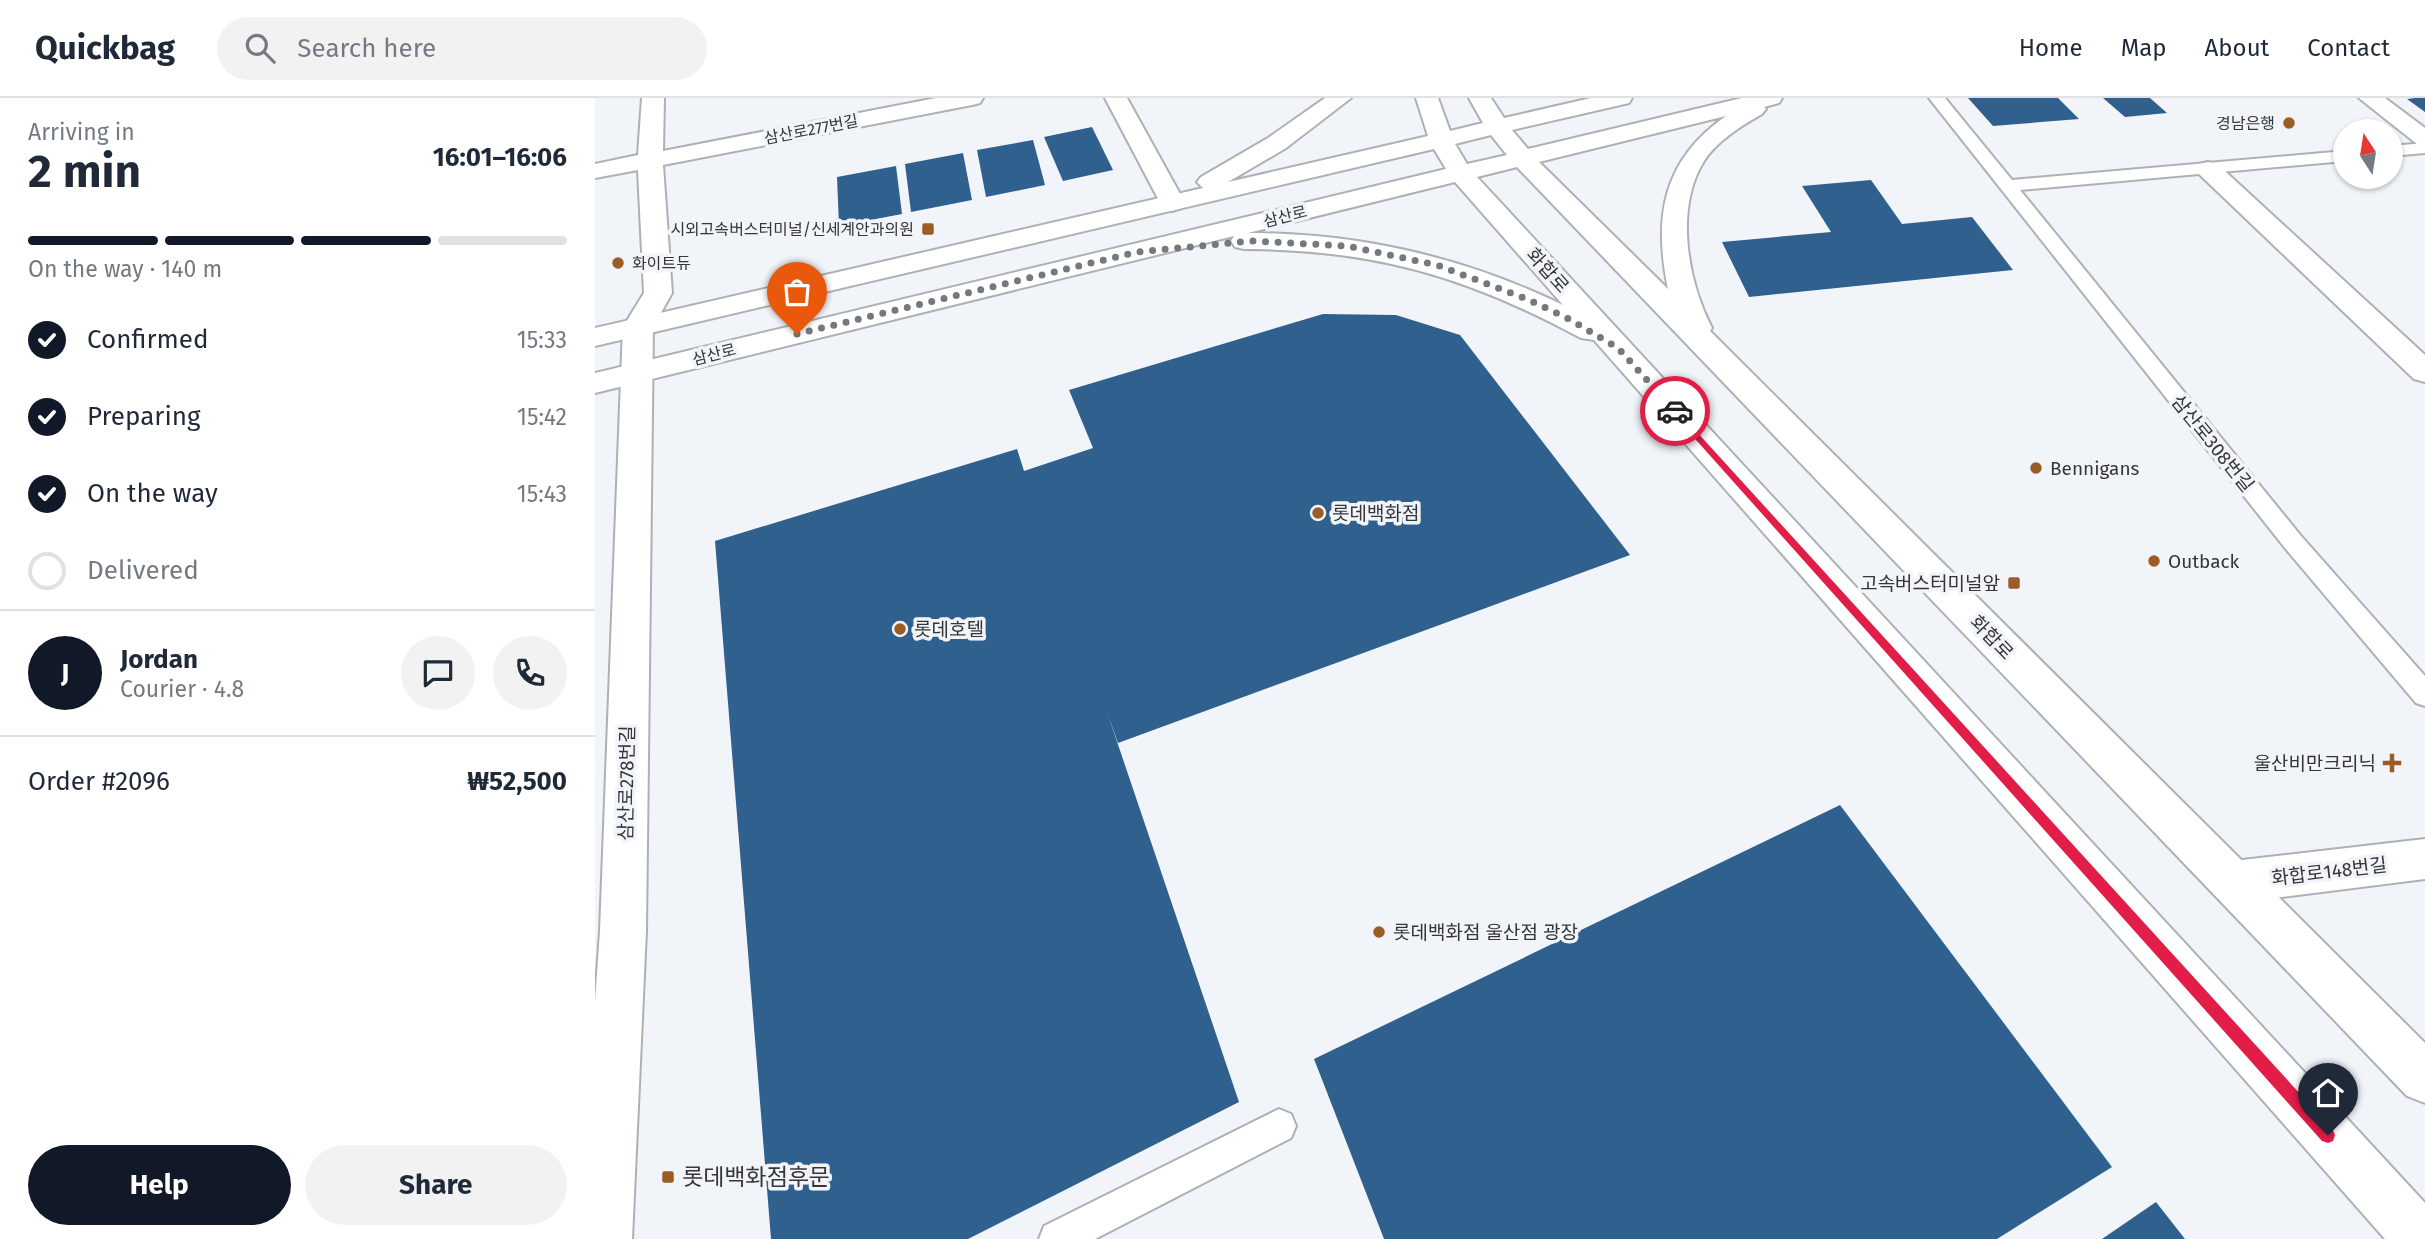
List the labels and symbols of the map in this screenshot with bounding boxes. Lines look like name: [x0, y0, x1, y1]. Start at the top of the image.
street label: 삼산로277번길: [762, 111, 860, 148]
place label: 경남은행: [2216, 114, 2275, 133]
marker: 경남은행: [2281, 115, 2297, 131]
north arrow: [2333, 119, 2403, 189]
street label: 삼산로: [1261, 202, 1309, 231]
place label: 시외고속버스터미널/신세계안과의원: [670, 220, 914, 239]
marker: 시외고속버스터미널/신세계안과의원: [920, 221, 936, 237]
street label: 화합로: [1522, 243, 1574, 298]
place label: 화이트듀: [632, 254, 691, 273]
marker: 화이트듀: [610, 255, 626, 271]
pin: [767, 262, 827, 334]
street label: 삼산로: [690, 340, 738, 369]
courier: [1640, 376, 1710, 446]
street label: 삼산로308번길: [2167, 390, 2259, 496]
place label: Bennigans: [2050, 457, 2140, 480]
marker: Bennigans: [2028, 460, 2044, 476]
place label: 롯데백화점: [1332, 502, 1419, 525]
marker: 롯데백화점: [1310, 505, 1326, 521]
place label: Outback: [2168, 550, 2240, 573]
marker: Outback: [2146, 553, 2162, 569]
place label: 고속버스터미널앞: [1860, 572, 2001, 595]
marker: 고속버스터미널앞: [2006, 575, 2022, 591]
street label: 화합로: [1965, 610, 2018, 664]
place label: 롯데호텔: [914, 618, 984, 641]
marker: 롯데호텔: [892, 621, 908, 637]
street label: 삼산로278번길: [614, 725, 639, 841]
place label: 울산비만크리닉: [2254, 752, 2376, 775]
marker: 울산비만크리닉: [2382, 753, 2402, 773]
street label: 화합로148번길: [2270, 853, 2388, 890]
place label: 롯데백화점 울산점 광장: [1393, 921, 1578, 944]
marker: 롯데백화점 울산점 광장: [1371, 924, 1387, 940]
pin: [2298, 1063, 2358, 1135]
place label: 롯데백화점후문: [682, 1163, 830, 1191]
marker: 롯데백화점후문: [660, 1169, 676, 1185]

